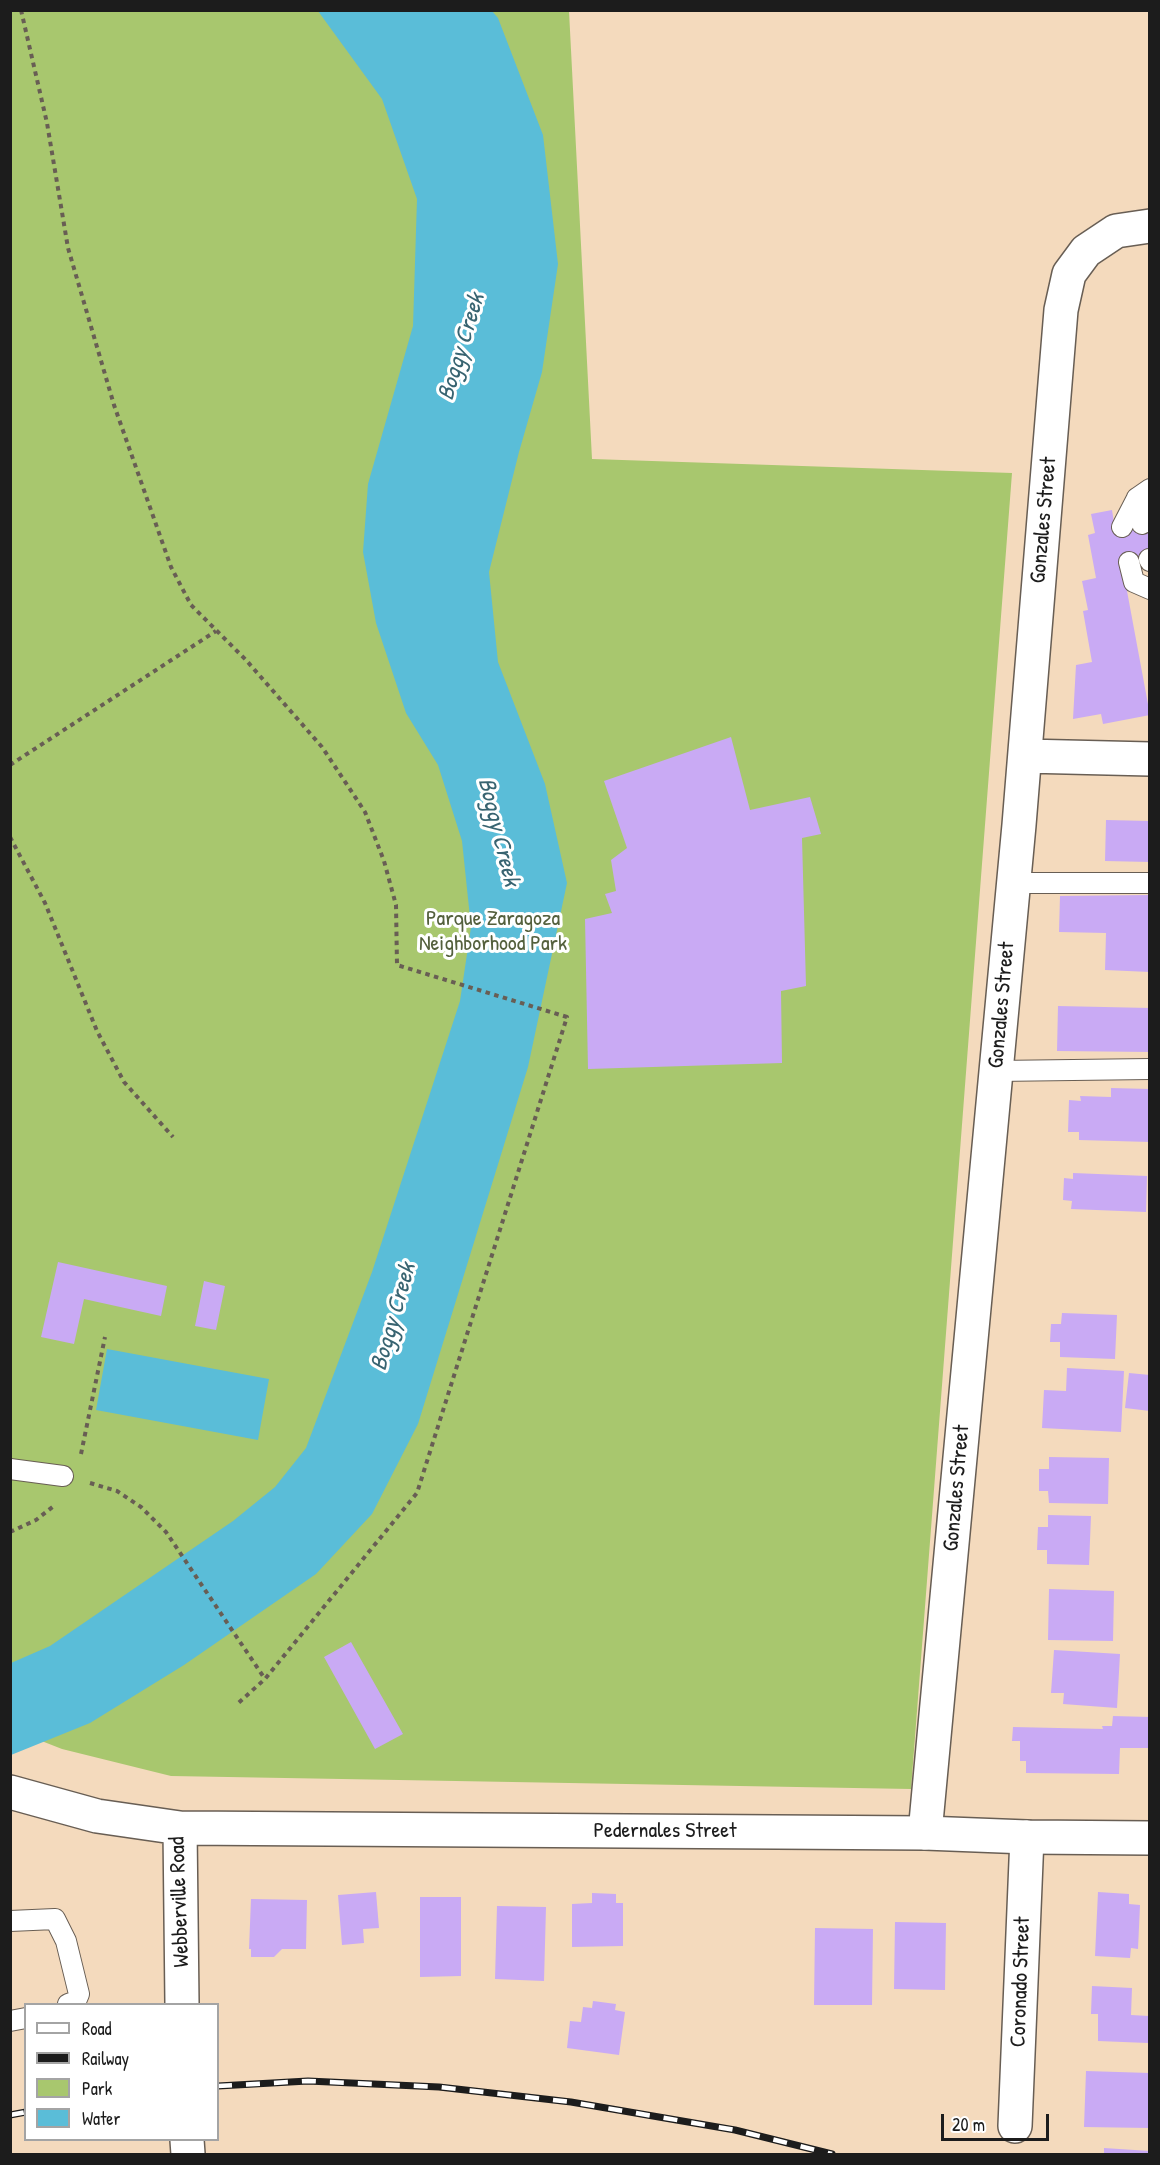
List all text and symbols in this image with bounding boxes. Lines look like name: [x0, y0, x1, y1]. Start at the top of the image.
water label: Boggy Creek: [432, 290, 492, 404]
street label: Gonzales Street: [1025, 456, 1063, 584]
water label: Boggy Creek: [471, 775, 525, 889]
park label: Parque Zaragoza Neighborhood Park: [419, 906, 567, 957]
street label: Gonzales Street: [983, 941, 1021, 1069]
water label: Boggy Creek: [365, 1260, 423, 1374]
street label: Gonzales Street: [938, 1424, 976, 1552]
street label: Pedernales Street: [593, 1818, 737, 1844]
street label: Webberville Road: [165, 1836, 195, 1968]
street label: Coronado Street: [1006, 1916, 1036, 2048]
legend: [24, 2003, 219, 2141]
text: Road: [82, 2016, 112, 2041]
text: Railway: [82, 2046, 129, 2071]
text: Park: [82, 2076, 112, 2101]
scale bar: [944, 2102, 1052, 2140]
text: Water: [82, 2106, 120, 2131]
text: 20 m: [952, 2112, 985, 2137]

